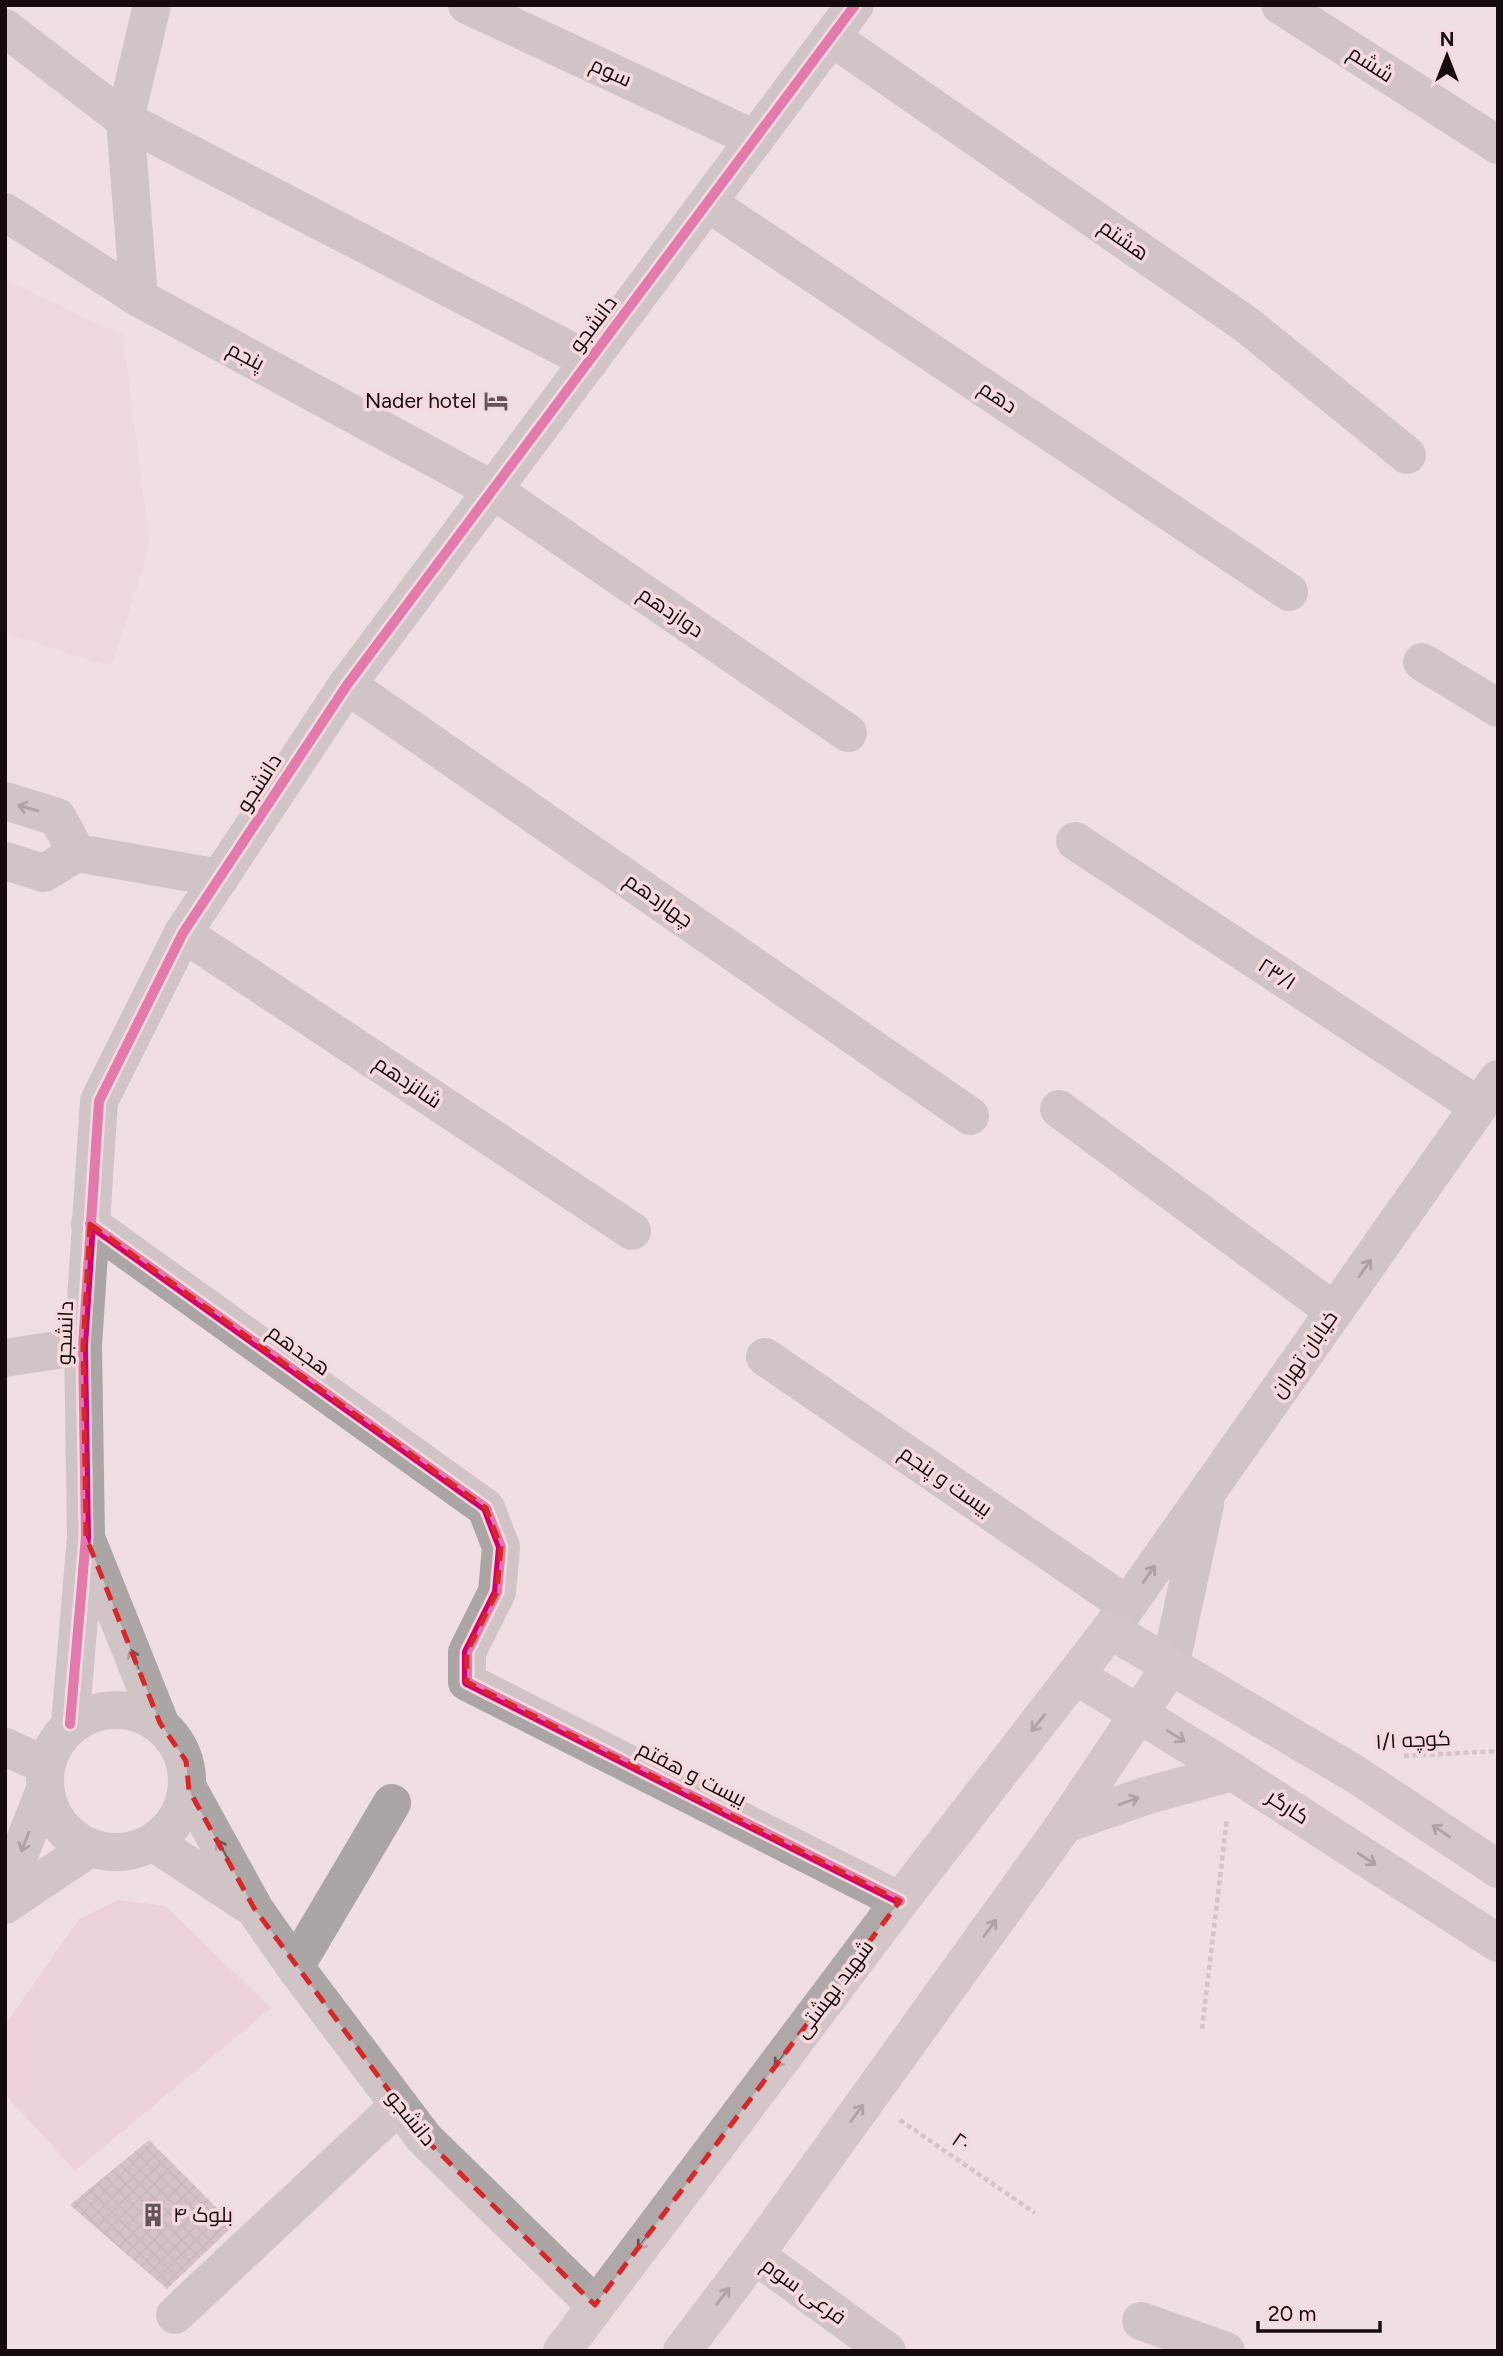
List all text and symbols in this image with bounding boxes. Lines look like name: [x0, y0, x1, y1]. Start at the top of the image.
north arrow: [1412, 21, 1482, 91]
text: N: [1440, 28, 1454, 51]
street label: ششم: [1343, 40, 1399, 89]
street label: سوم: [586, 51, 636, 94]
street label: هشتم: [1094, 214, 1154, 267]
street label: دانشجو: [563, 291, 622, 357]
street label: پنجم: [223, 336, 269, 378]
street label: دهم: [973, 375, 1022, 420]
hotel icon: Nader hotel: [482, 387, 510, 415]
place label: Nader hotel: [365, 388, 476, 413]
street label: دوازدهم: [633, 581, 709, 644]
street label: دانشجو: [231, 749, 287, 816]
one-way arrow: [17, 801, 39, 814]
street label: چهاردهم: [619, 867, 698, 934]
street label: ۲۳/۱: [1254, 952, 1301, 995]
street label: شانزدهم: [369, 1050, 447, 1115]
one-way arrow: [1357, 1259, 1372, 1278]
street label: دانشجو: [51, 1300, 78, 1366]
street label: خیابان تهران: [1265, 1305, 1343, 1403]
street label: هجدهم: [262, 1319, 335, 1382]
street label: بیست و پنجم: [894, 1440, 997, 1523]
one-way arrow: [1142, 1565, 1156, 1584]
one-way arrow: [127, 1649, 140, 1671]
one-way arrow: [1031, 1713, 1046, 1732]
street label: کوچه ۱/۱: [1375, 1725, 1451, 1756]
one-way arrow: [1165, 1729, 1185, 1743]
street label: بیست و هفتم: [633, 1735, 751, 1813]
street label: کارگر: [1262, 1783, 1314, 1829]
one-way arrow: [1118, 1794, 1140, 1807]
one-way arrow: [1432, 1824, 1451, 1838]
one-way arrow: [17, 1830, 30, 1852]
one-way arrow: [214, 1839, 228, 1859]
one-way arrow: [1357, 1851, 1376, 1866]
one-way arrow: [983, 1919, 997, 1938]
street label: شهید بهشتی: [789, 1935, 879, 2043]
one-way arrow: [773, 2049, 788, 2068]
street label: دانشجو: [381, 2085, 441, 2151]
one-way arrow: [850, 2104, 865, 2123]
street label: ۲۰: [947, 2127, 975, 2157]
building icon: بلوک ۴: [139, 2201, 167, 2229]
place label: بلوک ۴: [173, 2202, 233, 2227]
one-way arrow: [636, 2231, 651, 2250]
street label: فرعی سوم: [756, 2252, 851, 2331]
one-way arrow: [716, 2288, 731, 2306]
scale bar: [1258, 2290, 1380, 2334]
text: 20 m: [1268, 2301, 1316, 2326]

